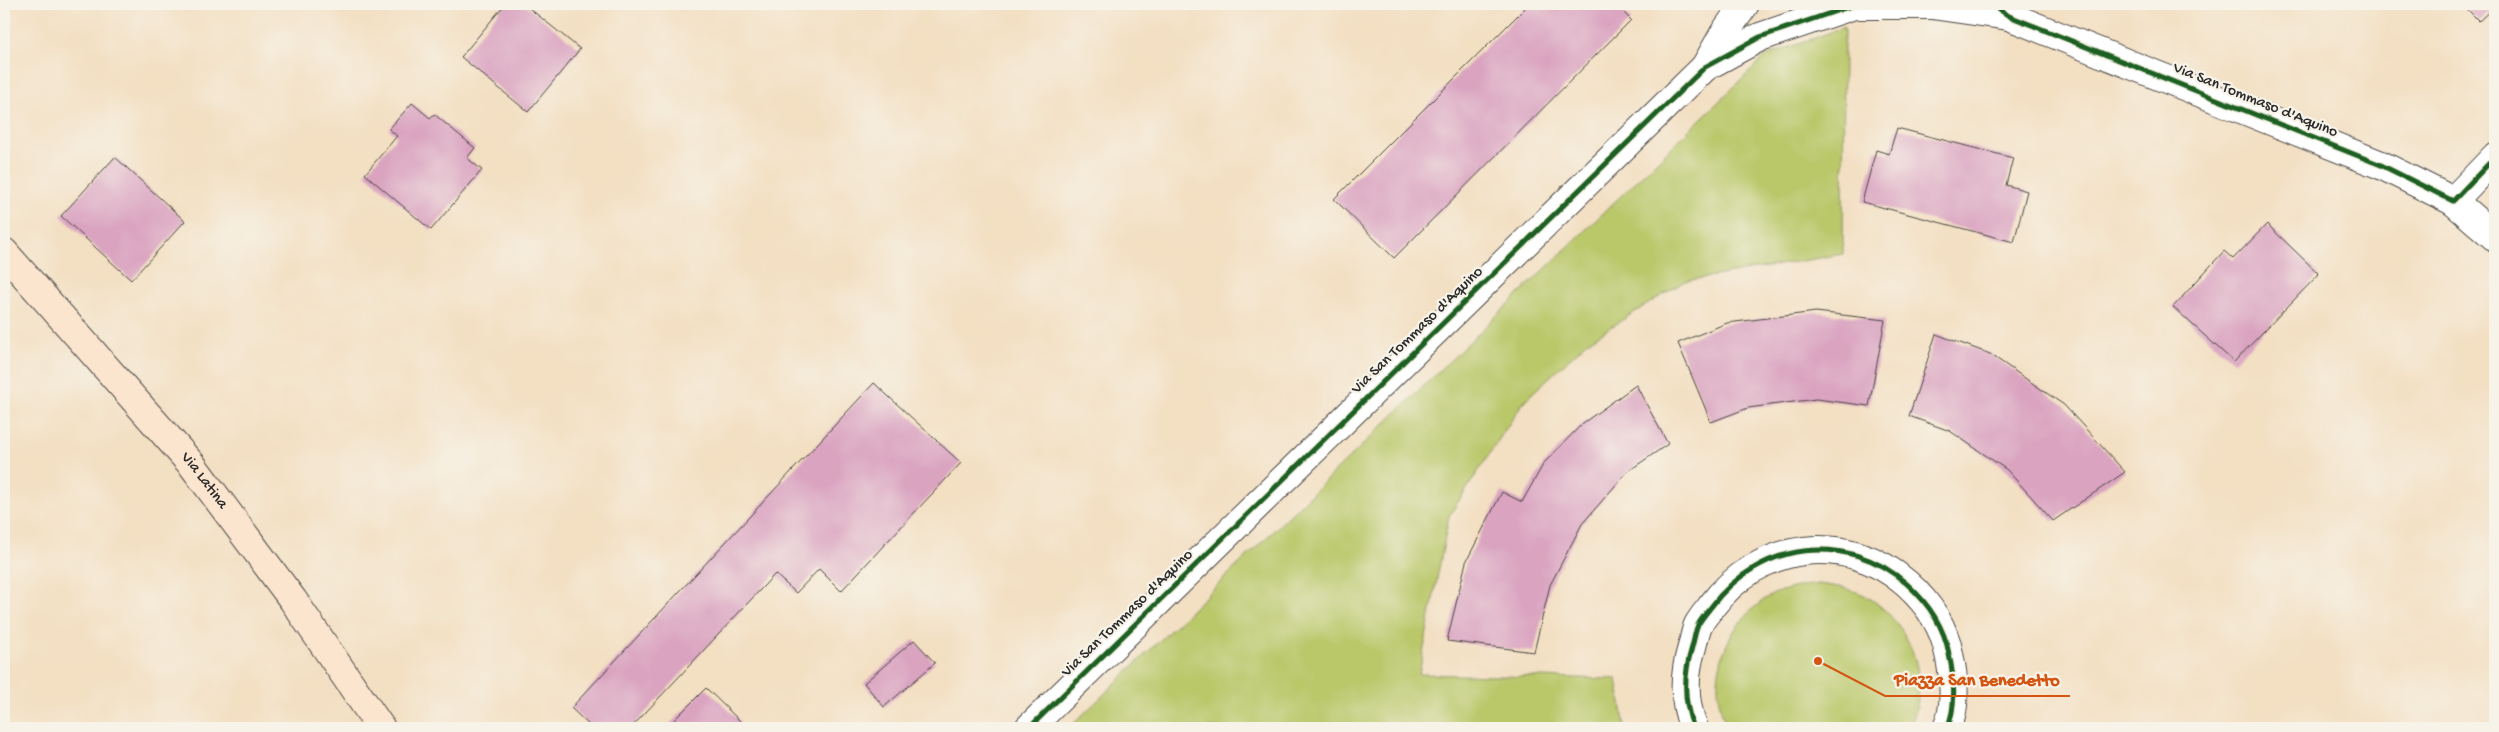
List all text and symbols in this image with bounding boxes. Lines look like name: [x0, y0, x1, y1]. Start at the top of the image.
street label: Via San Tommaso d'Aquino: [2169, 59, 2340, 143]
street label: Via San Tommaso d'Aquino: [1347, 263, 1488, 400]
street label: Via Latina: [176, 448, 232, 514]
street label: Via San Tommaso d'Aquino: [1057, 546, 1198, 683]
callout: Piazza San Benedetto: [1885, 663, 2070, 696]
text: Piazza San Benedetto: [1893, 671, 2060, 692]

